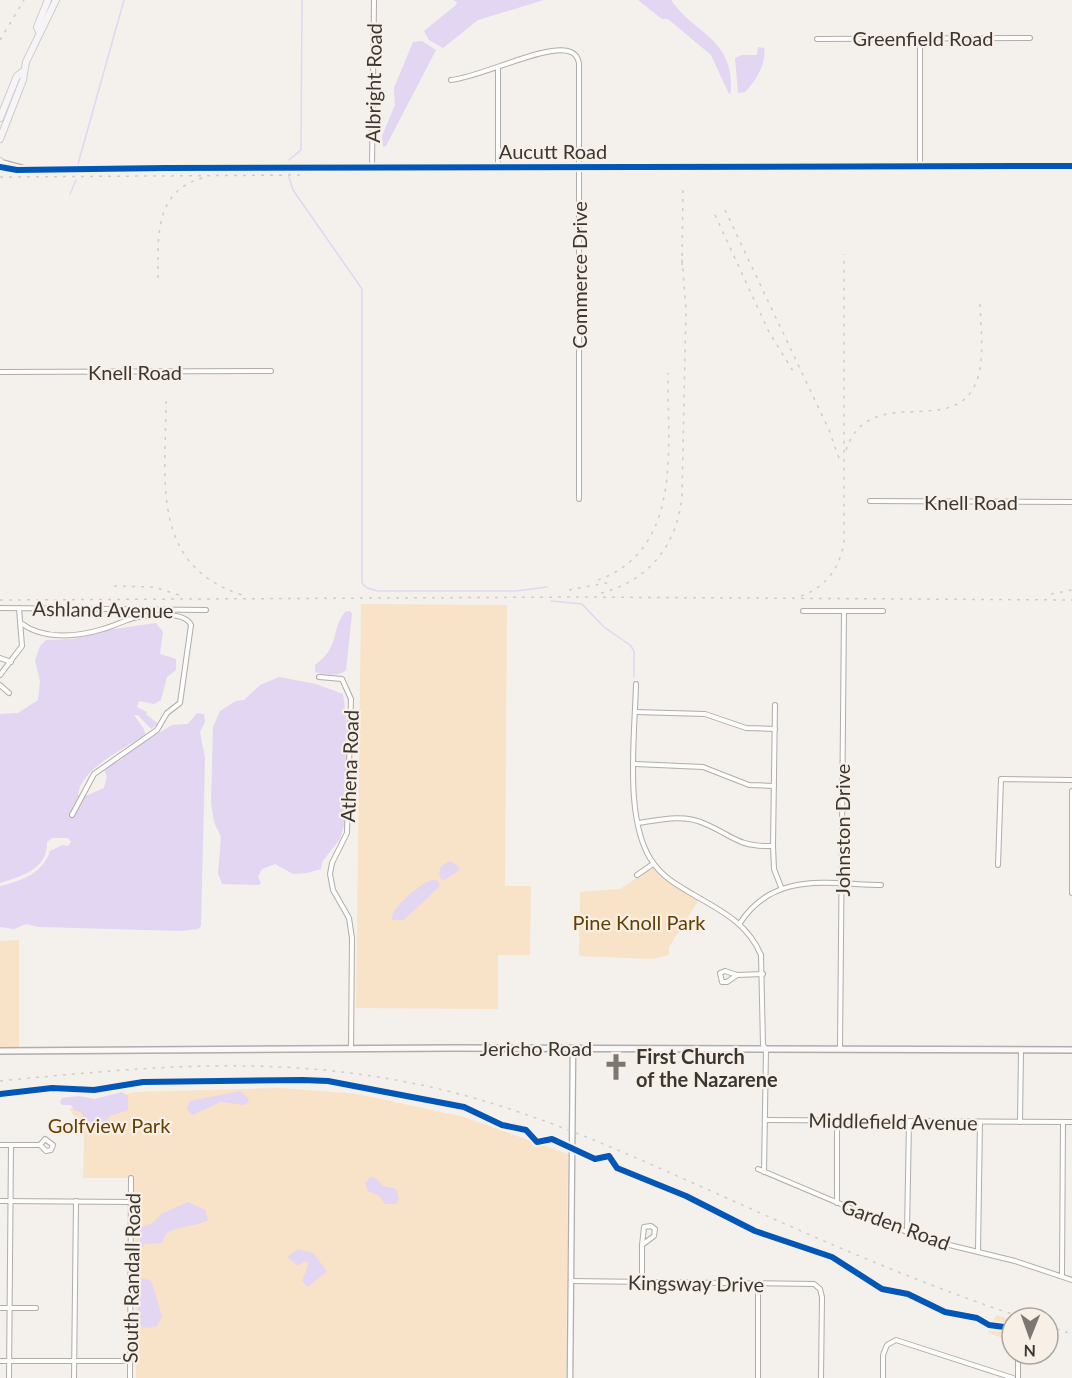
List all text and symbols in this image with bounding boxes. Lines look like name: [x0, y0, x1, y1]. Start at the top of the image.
street label: Albright Road: [360, 23, 386, 143]
street label: Greenfield Road: [853, 26, 993, 50]
street label: Aucutt Road: [499, 139, 607, 163]
street label: Commerce Drive: [567, 201, 591, 349]
street label: Knell Road: [88, 360, 182, 384]
street label: Knell Road: [924, 490, 1018, 514]
street label: Ashland Avenue: [32, 596, 174, 622]
street label: Athena Road: [335, 709, 363, 823]
street label: Johnston Drive: [830, 764, 854, 896]
park label: Pine Knoll Park: [573, 910, 706, 934]
street label: Jericho Road: [480, 1036, 592, 1060]
place label: First Church of the Nazarene: [636, 1044, 778, 1091]
church icon: First Church of the Nazarene: [601, 1052, 631, 1082]
street label: Middlefield Avenue: [808, 1108, 978, 1134]
park label: Golfview Park: [48, 1113, 171, 1137]
street label: South Randall Road: [118, 1193, 144, 1363]
street label: Garden Road: [838, 1193, 954, 1255]
street label: Kingsway Drive: [628, 1270, 764, 1296]
north arrow: [1000, 1306, 1060, 1366]
text: N: [1023, 1342, 1036, 1361]

